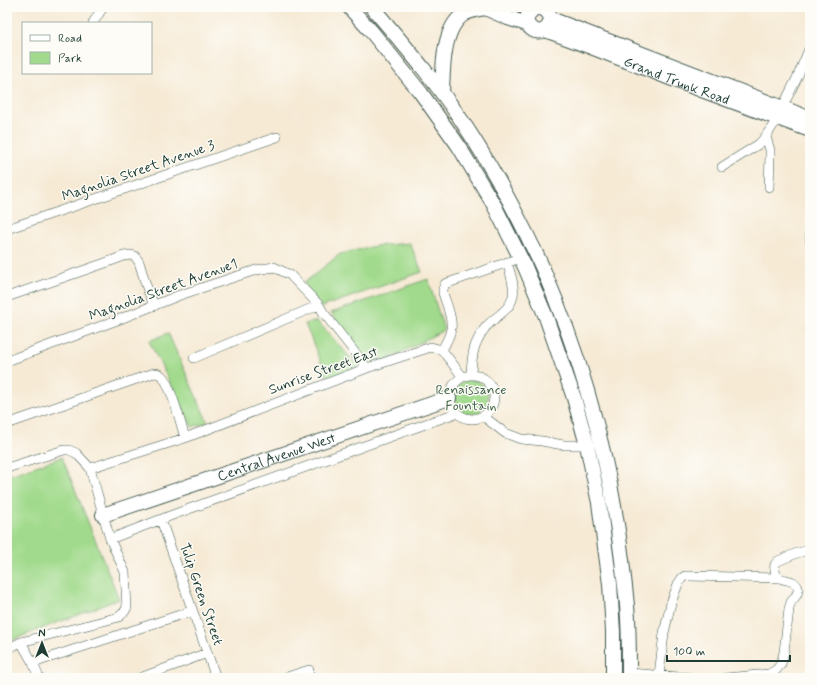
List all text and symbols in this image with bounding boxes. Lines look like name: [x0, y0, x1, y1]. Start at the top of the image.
legend: [22, 22, 152, 74]
text: Road: [58, 31, 82, 47]
text: Park: [58, 51, 82, 67]
street label: Grand Trunk Road: [621, 53, 732, 109]
street label: Magnolia Street Avenue 3: [59, 136, 218, 207]
street label: Magnolia Street Avenue1: [87, 255, 241, 327]
street label: Sunrise Street East: [266, 343, 381, 399]
park label: Renaissance Fountain: [435, 381, 507, 415]
street label: Central Avenue West: [215, 429, 338, 486]
street label: Tulip Green Street: [175, 541, 227, 648]
north arrow: [22, 623, 62, 663]
text: N: [38, 627, 46, 641]
scale bar: [667, 637, 790, 663]
text: 100 m: [673, 644, 705, 660]

